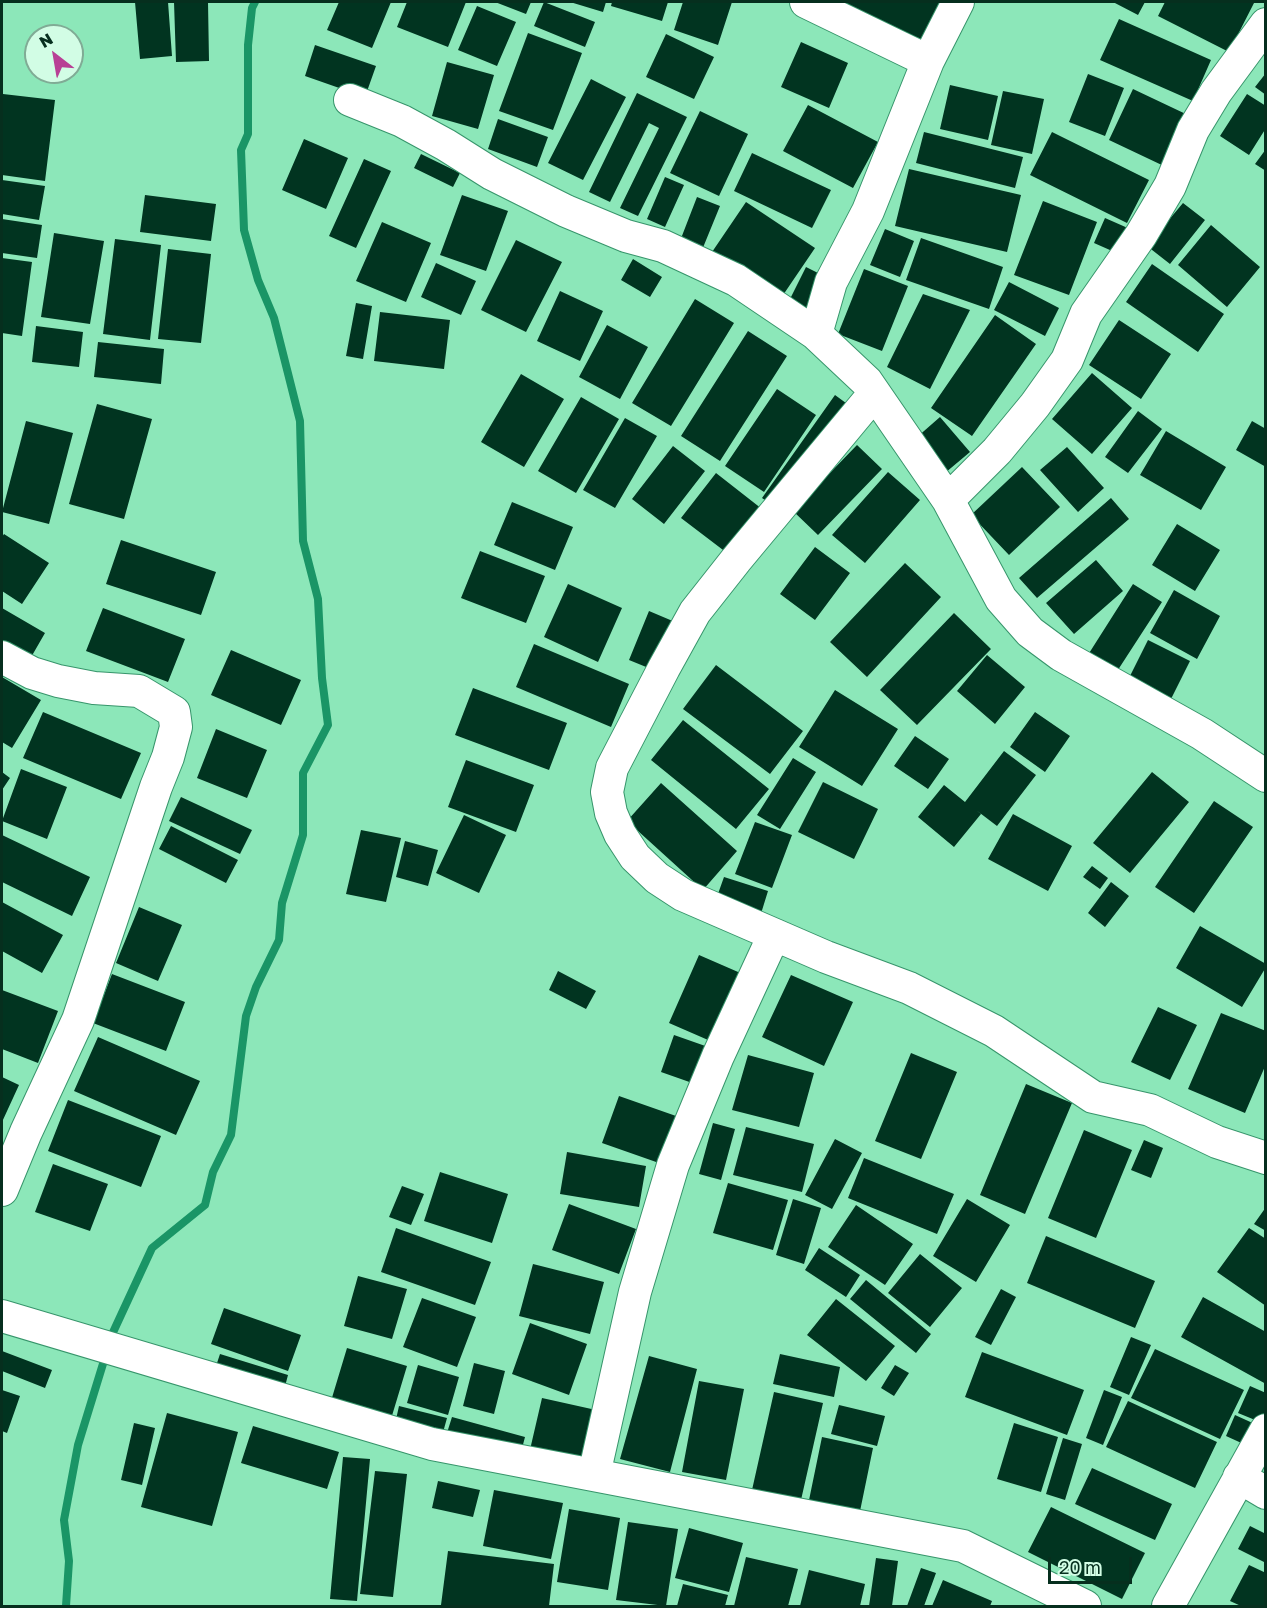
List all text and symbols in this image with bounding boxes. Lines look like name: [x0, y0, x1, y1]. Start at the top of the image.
north arrow: [24, 24, 84, 84]
text: N: [35, 29, 56, 52]
scale bar: [1051, 1545, 1135, 1583]
text: 20 m: [1059, 1556, 1101, 1578]

